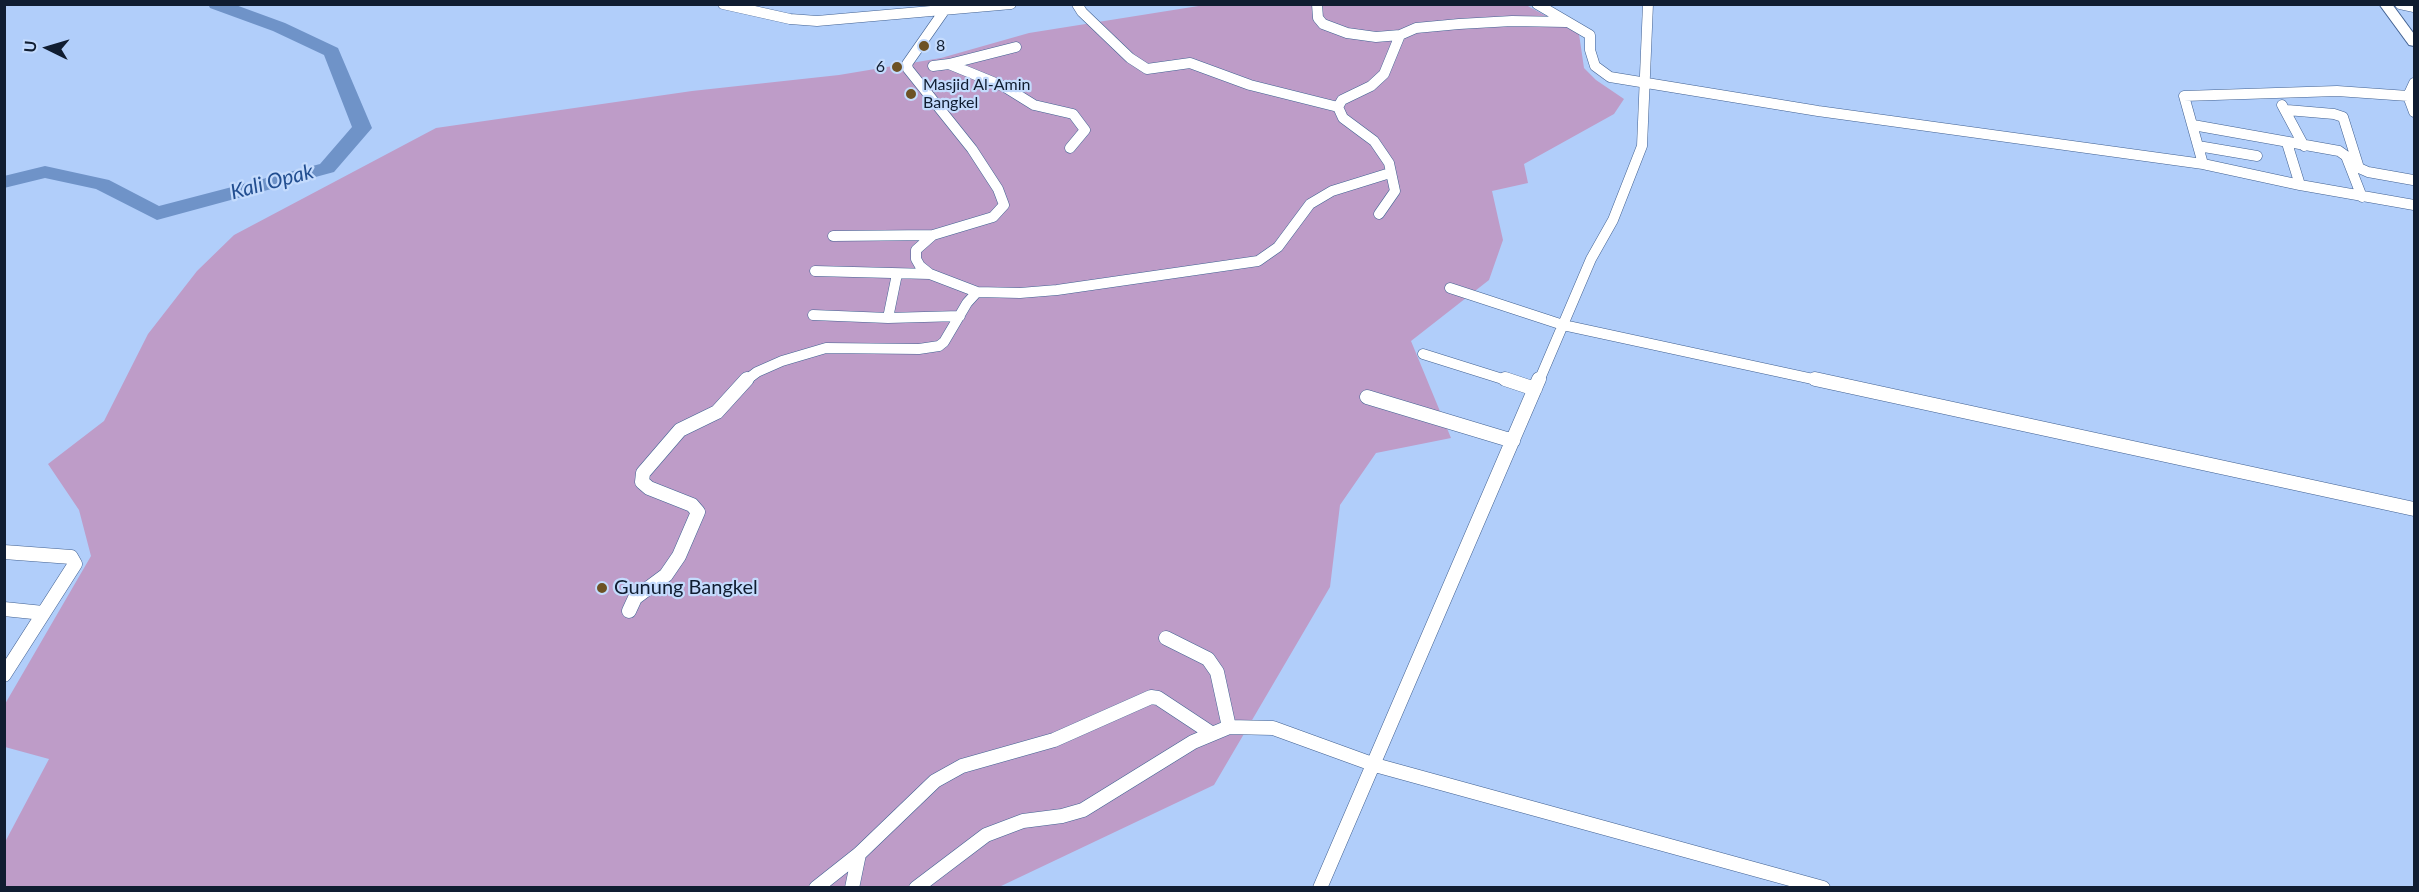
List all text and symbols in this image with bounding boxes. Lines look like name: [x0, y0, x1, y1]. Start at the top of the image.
north arrow: [18, 18, 78, 78]
place label: 8: [936, 36, 945, 56]
marker: 8: [917, 39, 931, 53]
text: U: [20, 40, 40, 53]
place label: 6: [876, 57, 885, 77]
marker: 6: [890, 60, 904, 74]
place label: Masjid Al-Amin Bangkel: [923, 75, 1030, 113]
marker: Masjid Al-Amin Bangkel: [904, 87, 918, 101]
water label: Kali Opak: [228, 159, 316, 205]
place label: Gunung Bangkel: [614, 576, 758, 600]
marker: Gunung Bangkel: [595, 581, 609, 595]

